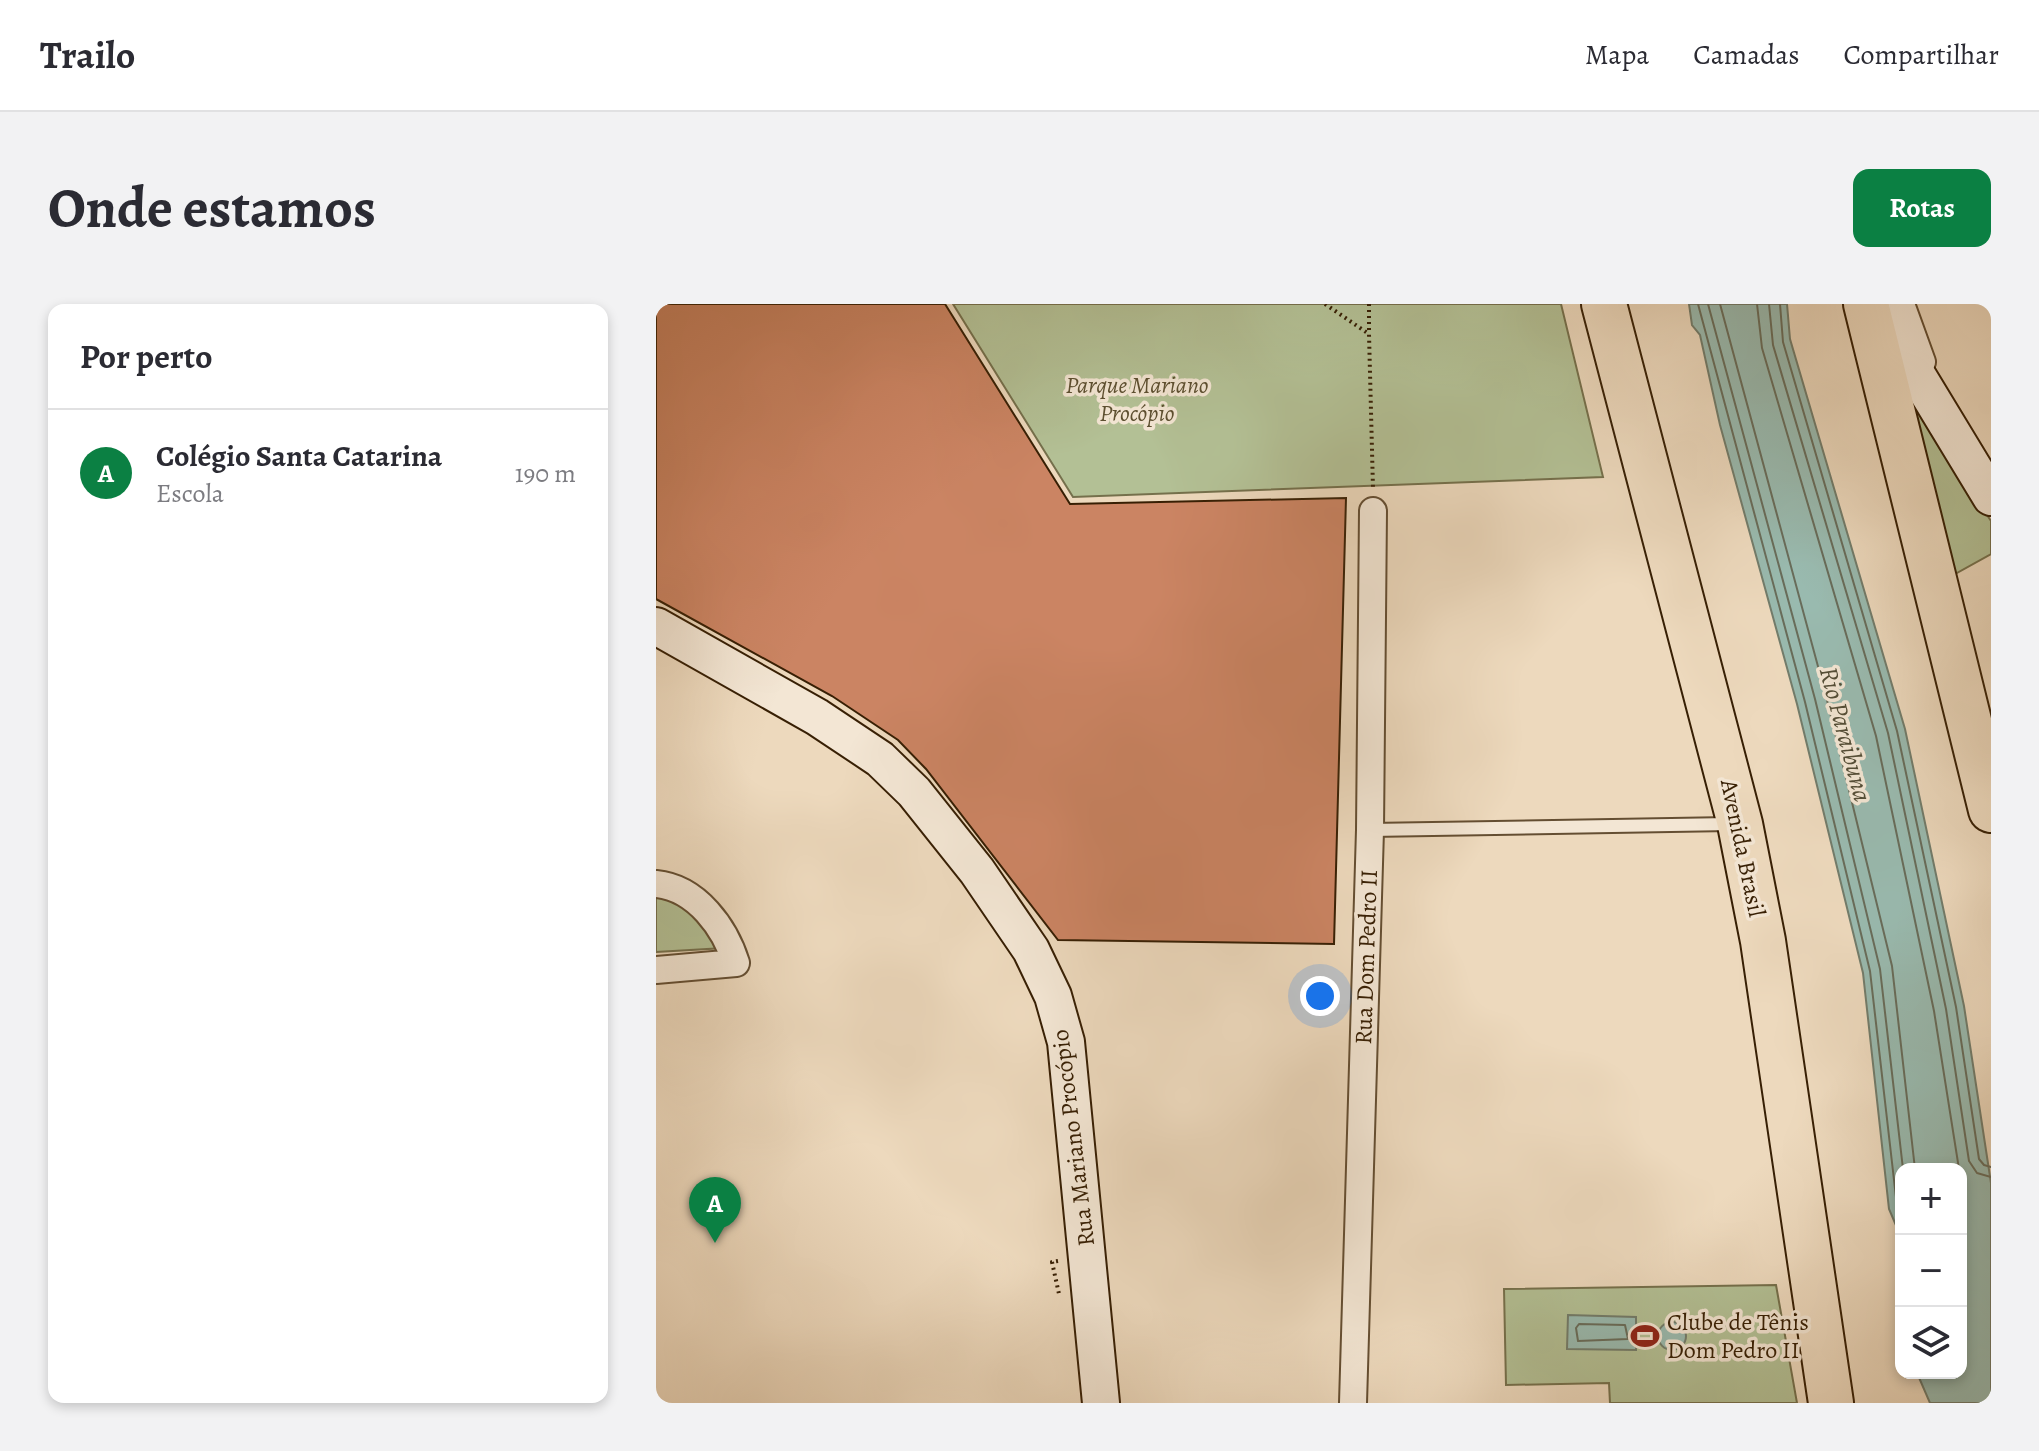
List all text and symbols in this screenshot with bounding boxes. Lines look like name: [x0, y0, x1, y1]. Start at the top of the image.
text: Trailo: [40, 29, 135, 81]
text: Mapa: [1585, 36, 1649, 74]
text: Camadas: [1693, 36, 1800, 74]
text: Compartilhar: [1844, 36, 1999, 74]
button: Rotas: [1853, 169, 1991, 247]
text: Onde estamos: [48, 170, 376, 246]
text: Por perto: [80, 333, 213, 380]
park label: Parque Mariano Procópio: [1065, 369, 1209, 429]
text: Colégio Santa Catarina: [156, 436, 442, 476]
text: A: [98, 456, 114, 491]
text: 190 m: [515, 456, 576, 491]
text: Escola: [156, 476, 224, 511]
water label: Rio Paraibuna: [1811, 663, 1880, 805]
street label: Avenida Brasil: [1713, 775, 1773, 920]
street label: Rua Dom Pedro II: [1347, 869, 1385, 1045]
your location: [1300, 976, 1340, 1016]
street label: Rua Mariano Procópio: [1044, 1028, 1102, 1248]
map controls: [1895, 1163, 1967, 1379]
button: +: [1895, 1163, 1967, 1235]
pin: A: [689, 1177, 741, 1243]
button: −: [1895, 1235, 1967, 1307]
place label: Clube de Tênis Dom Pedro II: [1667, 1306, 1809, 1366]
button: layers: [1895, 1307, 1967, 1379]
sports icon: Clube de Tênis Dom Pedro II: [1630, 1321, 1660, 1351]

